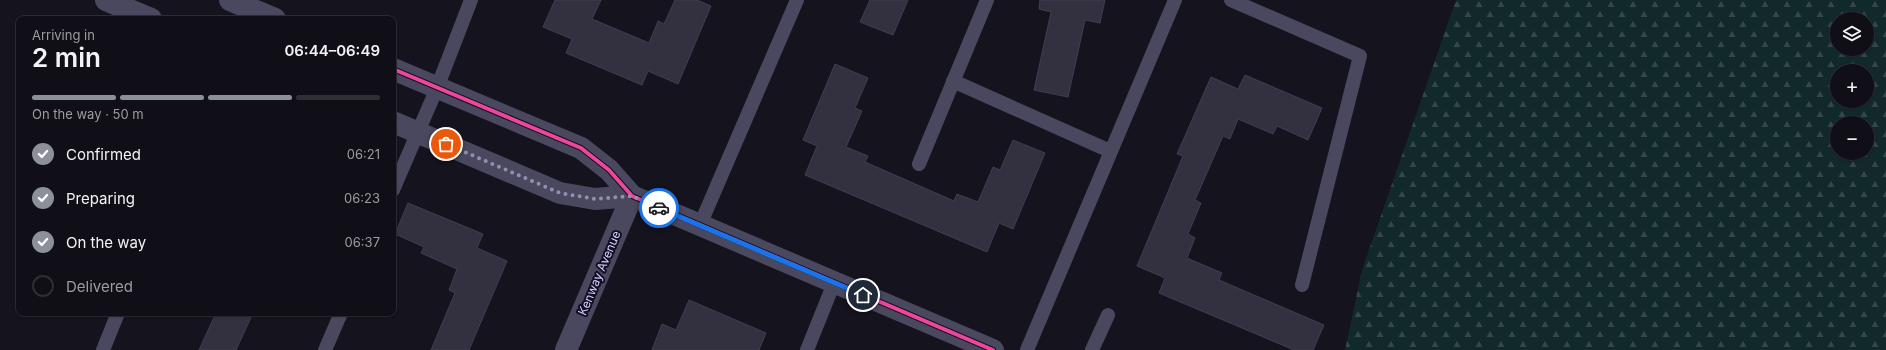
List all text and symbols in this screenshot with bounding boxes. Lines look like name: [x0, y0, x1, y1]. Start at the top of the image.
map controls: [1830, 12, 1874, 160]
button: layers: [1830, 12, 1874, 56]
text: Arriving in: [32, 27, 95, 43]
text: 06:44–06:49: [284, 41, 380, 60]
text: 2 min: [32, 42, 101, 73]
button: +: [1830, 64, 1874, 108]
text: On the way · 50 m: [32, 106, 144, 122]
button: −: [1830, 116, 1874, 160]
pin: [429, 127, 463, 161]
icon: bag: [435, 133, 457, 155]
icon: check: [32, 143, 54, 165]
text: Confirmed: [66, 145, 141, 164]
text: 06:21: [347, 146, 380, 162]
icon: check: [32, 187, 54, 209]
courier: [639, 188, 679, 228]
text: Preparing: [66, 189, 135, 208]
text: 06:23: [344, 190, 380, 206]
icon: car: [648, 197, 670, 219]
street label: Kenway Avenue: [574, 228, 624, 318]
icon: check: [32, 231, 54, 253]
text: On the way: [66, 233, 146, 252]
text: 06:37: [345, 234, 380, 250]
text: Delivered: [66, 277, 133, 296]
pin: [846, 278, 880, 312]
icon: home: [852, 284, 874, 306]

